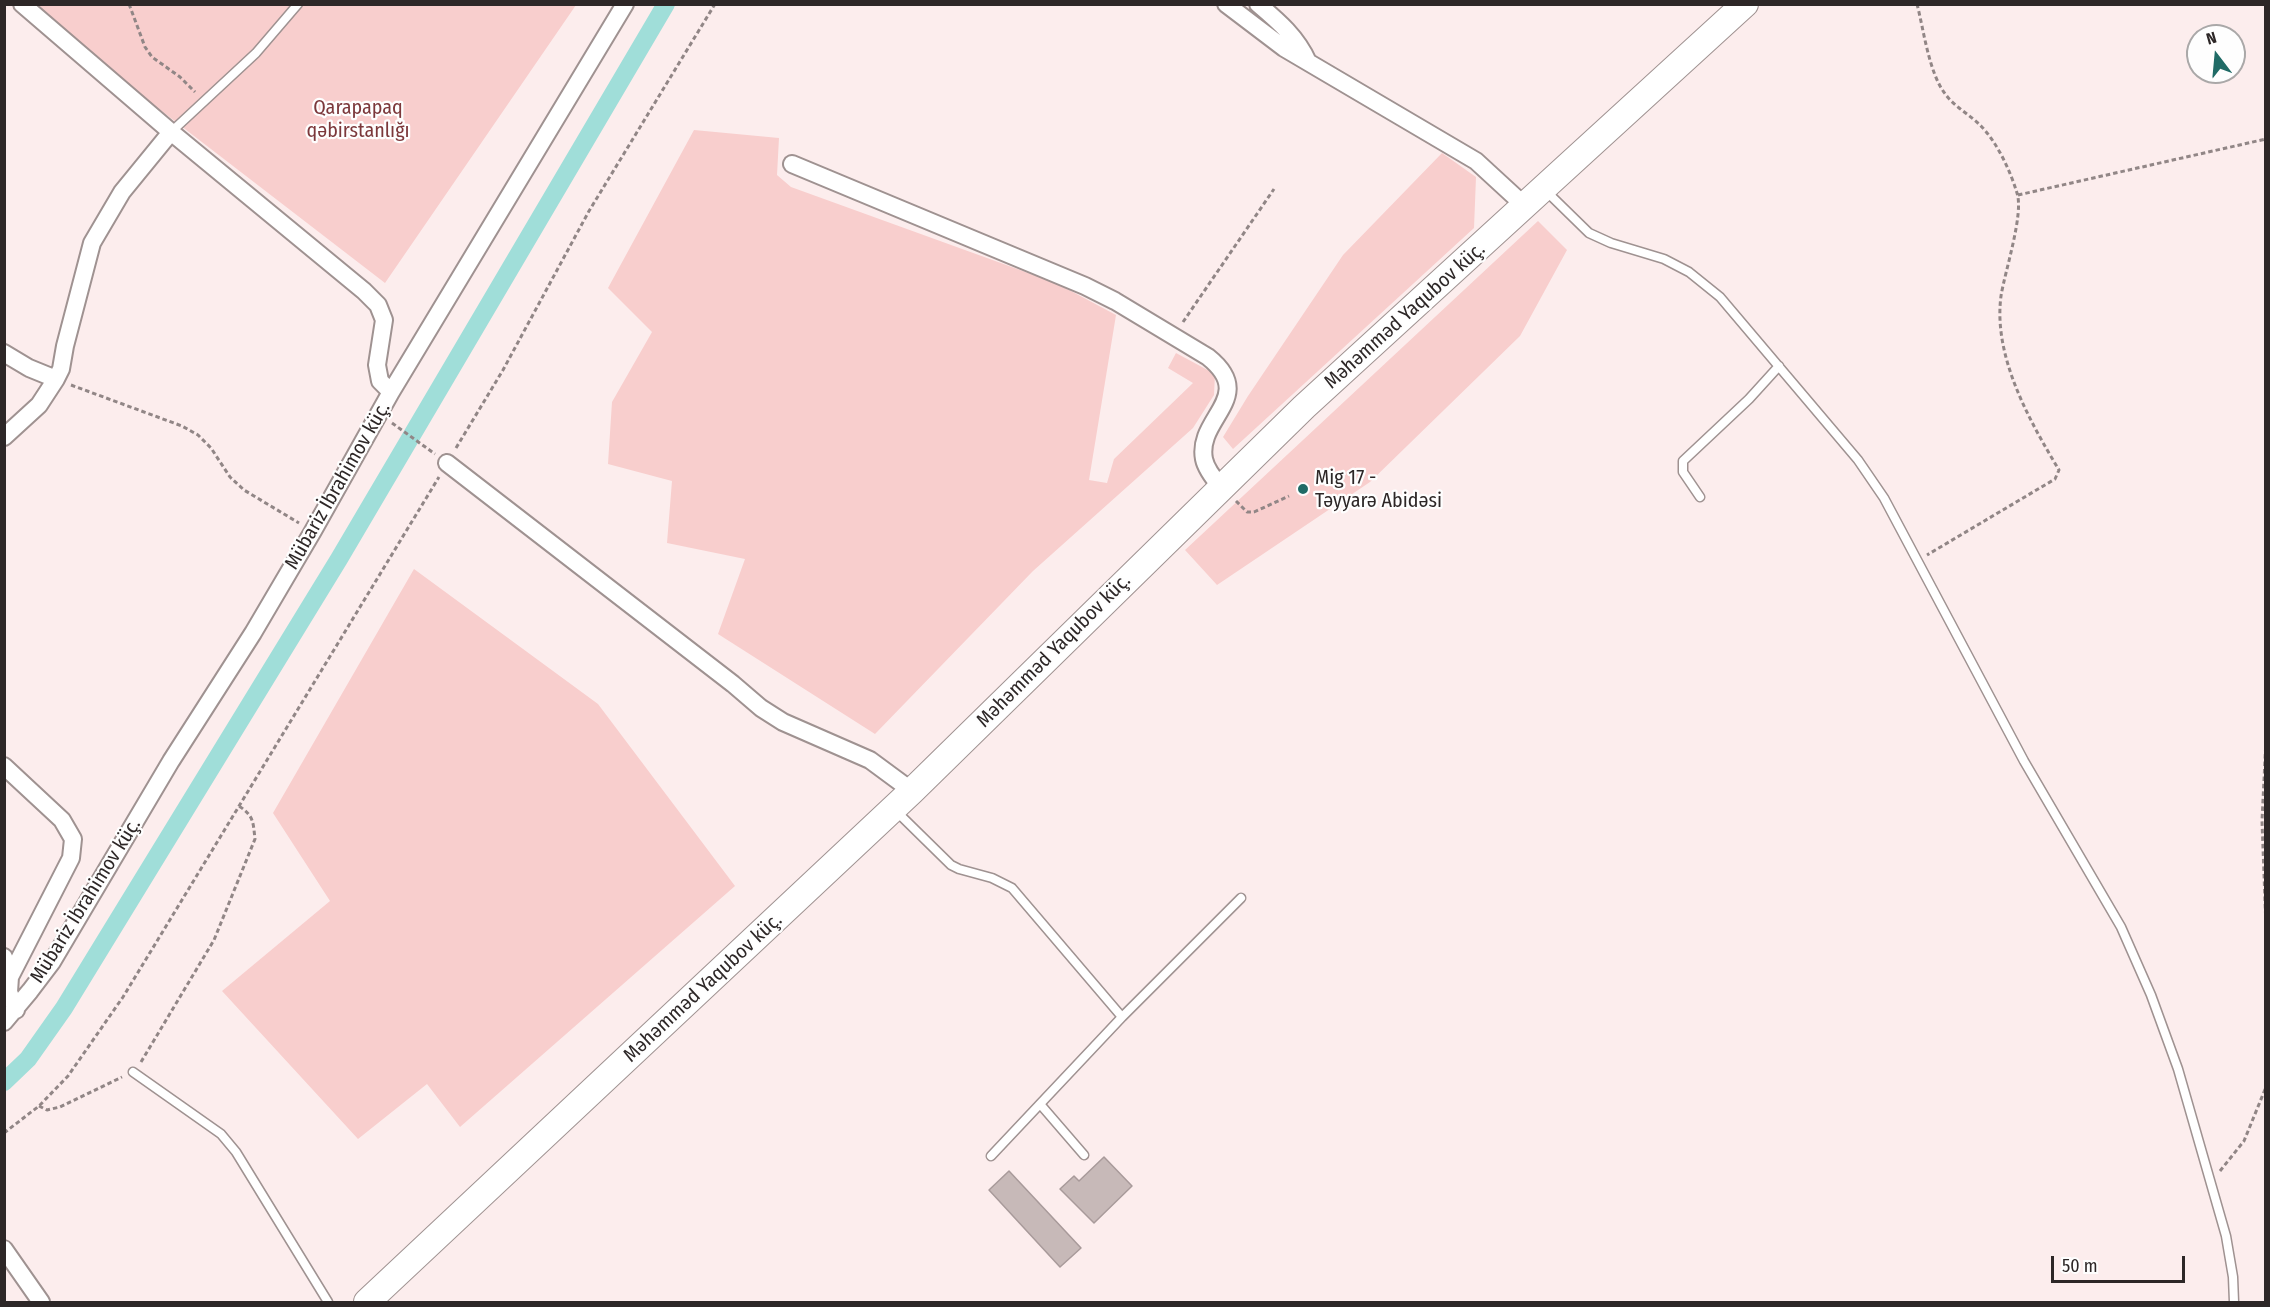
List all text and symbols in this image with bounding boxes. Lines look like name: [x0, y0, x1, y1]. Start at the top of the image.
north arrow: [2186, 24, 2246, 84]
text: N: [2204, 28, 2219, 49]
park label: Qarapapaq qəbirstanlığı: [306, 96, 410, 143]
street label: Məhəmməd Yaqubov küç.: [1320, 238, 1490, 394]
street label: Mübariz İbrahimov küç.: [280, 398, 396, 574]
place label: Mig 17 - Təyyarə Abidəsi: [1315, 466, 1442, 513]
marker: Mig 17 - Təyyarə Abidəsi: [1296, 482, 1310, 496]
street label: Məhəmməd Yaqubov küç.: [972, 569, 1136, 733]
street label: Mübariz İbrahimov küç.: [26, 814, 146, 988]
street label: Məhəmməd Yaqubov küç.: [619, 908, 787, 1068]
scale bar: [2054, 1244, 2188, 1282]
text: 50 m: [2062, 1255, 2098, 1277]

